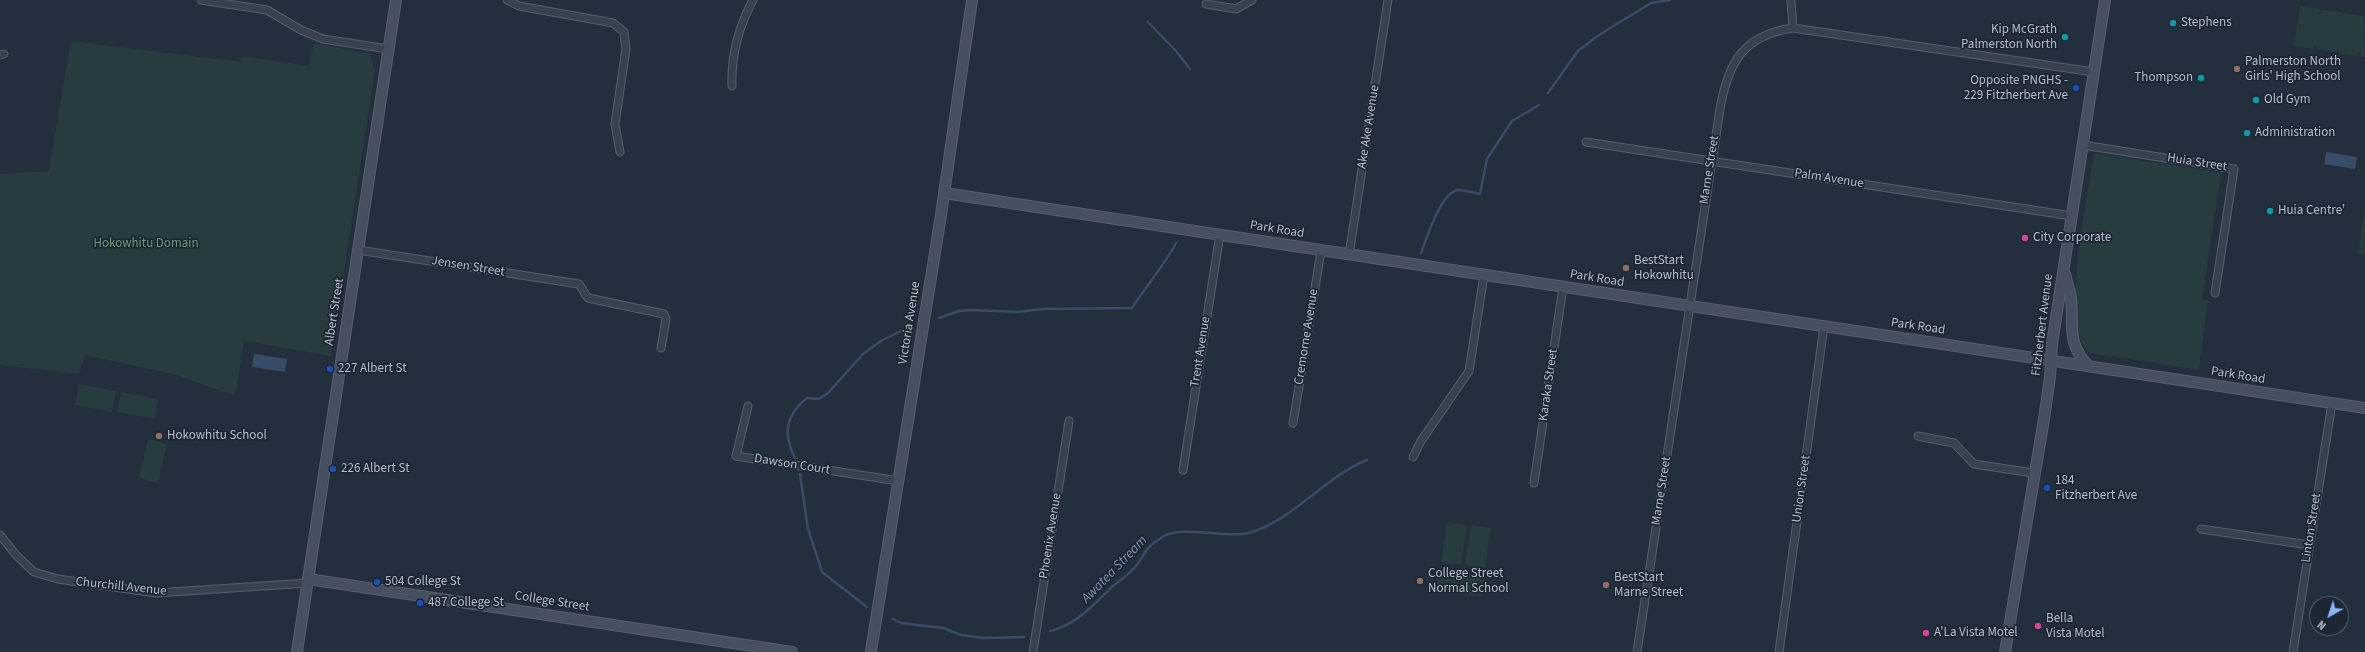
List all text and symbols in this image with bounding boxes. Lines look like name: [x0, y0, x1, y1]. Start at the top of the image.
place label: Stephens: [2181, 15, 2232, 31]
marker: Stephens: [2168, 18, 2178, 28]
place label: Kip McGrath Palmerston North: [1961, 22, 2057, 53]
marker: Kip McGrath Palmerston North: [2060, 32, 2070, 42]
place label: Palmerston North Girls' High School: [2245, 54, 2341, 85]
marker: Palmerston North Girls' High School: [2232, 64, 2242, 74]
place label: Thompson: [2134, 70, 2193, 86]
place label: Opposite PNGHS - 229 Fitzherbert Ave: [1964, 73, 2068, 104]
marker: Thompson: [2196, 73, 2206, 83]
marker: Opposite PNGHS - 229 Fitzherbert Ave: [2071, 83, 2081, 93]
street label: Ake Ake Avenue: [1355, 84, 1383, 170]
place label: Old Gym: [2264, 92, 2311, 108]
marker: Old Gym: [2251, 95, 2261, 105]
place label: Administration: [2255, 125, 2335, 141]
marker: Administration: [2242, 128, 2252, 138]
street label: Marne Street: [1697, 135, 1723, 205]
street label: Huia Street: [2166, 151, 2228, 175]
street label: Palm Avenue: [1793, 166, 1865, 192]
place label: Huia Centre': [2278, 203, 2345, 219]
marker: Huia Centre': [2265, 206, 2275, 216]
street label: Park Road: [1249, 218, 1305, 242]
place label: City Corporate: [2033, 230, 2111, 246]
marker: City Corporate: [2020, 233, 2030, 243]
park label: Hokowhitu Domain: [93, 236, 199, 252]
place label: BestStart Hokowhitu: [1634, 253, 1694, 284]
street label: Jensen Street: [430, 254, 506, 280]
marker: BestStart Hokowhitu: [1621, 263, 1631, 273]
street label: Park Road: [1569, 267, 1625, 291]
street label: Fitzherbert Avenue: [2029, 273, 2057, 377]
street label: Albert Street: [322, 277, 348, 347]
street label: Victoria Avenue: [896, 280, 924, 366]
street label: Cremorne Avenue: [1292, 288, 1322, 386]
street label: Park Road: [1890, 315, 1946, 339]
street label: Trent Avenue: [1188, 316, 1214, 388]
street label: Karaka Street: [1536, 348, 1562, 422]
place label: 227 Albert St: [338, 361, 407, 377]
marker: 227 Albert St: [325, 364, 335, 374]
street label: Park Road: [2210, 364, 2266, 388]
place label: Hokowhitu School: [167, 428, 267, 444]
marker: Hokowhitu School: [154, 431, 164, 441]
street label: Dawson Court: [753, 451, 831, 479]
street label: Union Street: [1790, 454, 1814, 524]
street label: Marne Street: [1649, 456, 1675, 526]
place label: 226 Albert St: [341, 461, 410, 477]
marker: 226 Albert St: [328, 464, 338, 474]
place label: 184 Fitzherbert Ave: [2055, 473, 2137, 504]
marker: 184 Fitzherbert Ave: [2042, 483, 2052, 493]
street label: Phoenix Avenue: [1037, 492, 1065, 580]
street label: Linton Street: [2299, 492, 2325, 564]
water label: Awatea Stream: [1079, 533, 1151, 607]
place label: College Street Normal School: [1428, 566, 1509, 597]
place label: BestStart Marne Street: [1614, 570, 1683, 601]
street label: Churchill Avenue: [75, 574, 167, 600]
place label: 504 College St: [385, 574, 461, 590]
marker: College Street Normal School: [1415, 576, 1425, 586]
marker: 504 College St: [372, 577, 382, 587]
marker: BestStart Marne Street: [1601, 580, 1611, 590]
street label: College Street: [514, 588, 590, 616]
place label: 487 College St: [428, 595, 504, 611]
north arrow: [2309, 596, 2349, 636]
marker: 487 College St: [415, 598, 425, 608]
place label: Bella Vista Motel: [2046, 611, 2105, 642]
text: N: [2314, 617, 2329, 633]
marker: Bella Vista Motel: [2033, 621, 2043, 631]
place label: A'La Vista Motel: [1934, 625, 2018, 641]
marker: A'La Vista Motel: [1921, 628, 1931, 638]

